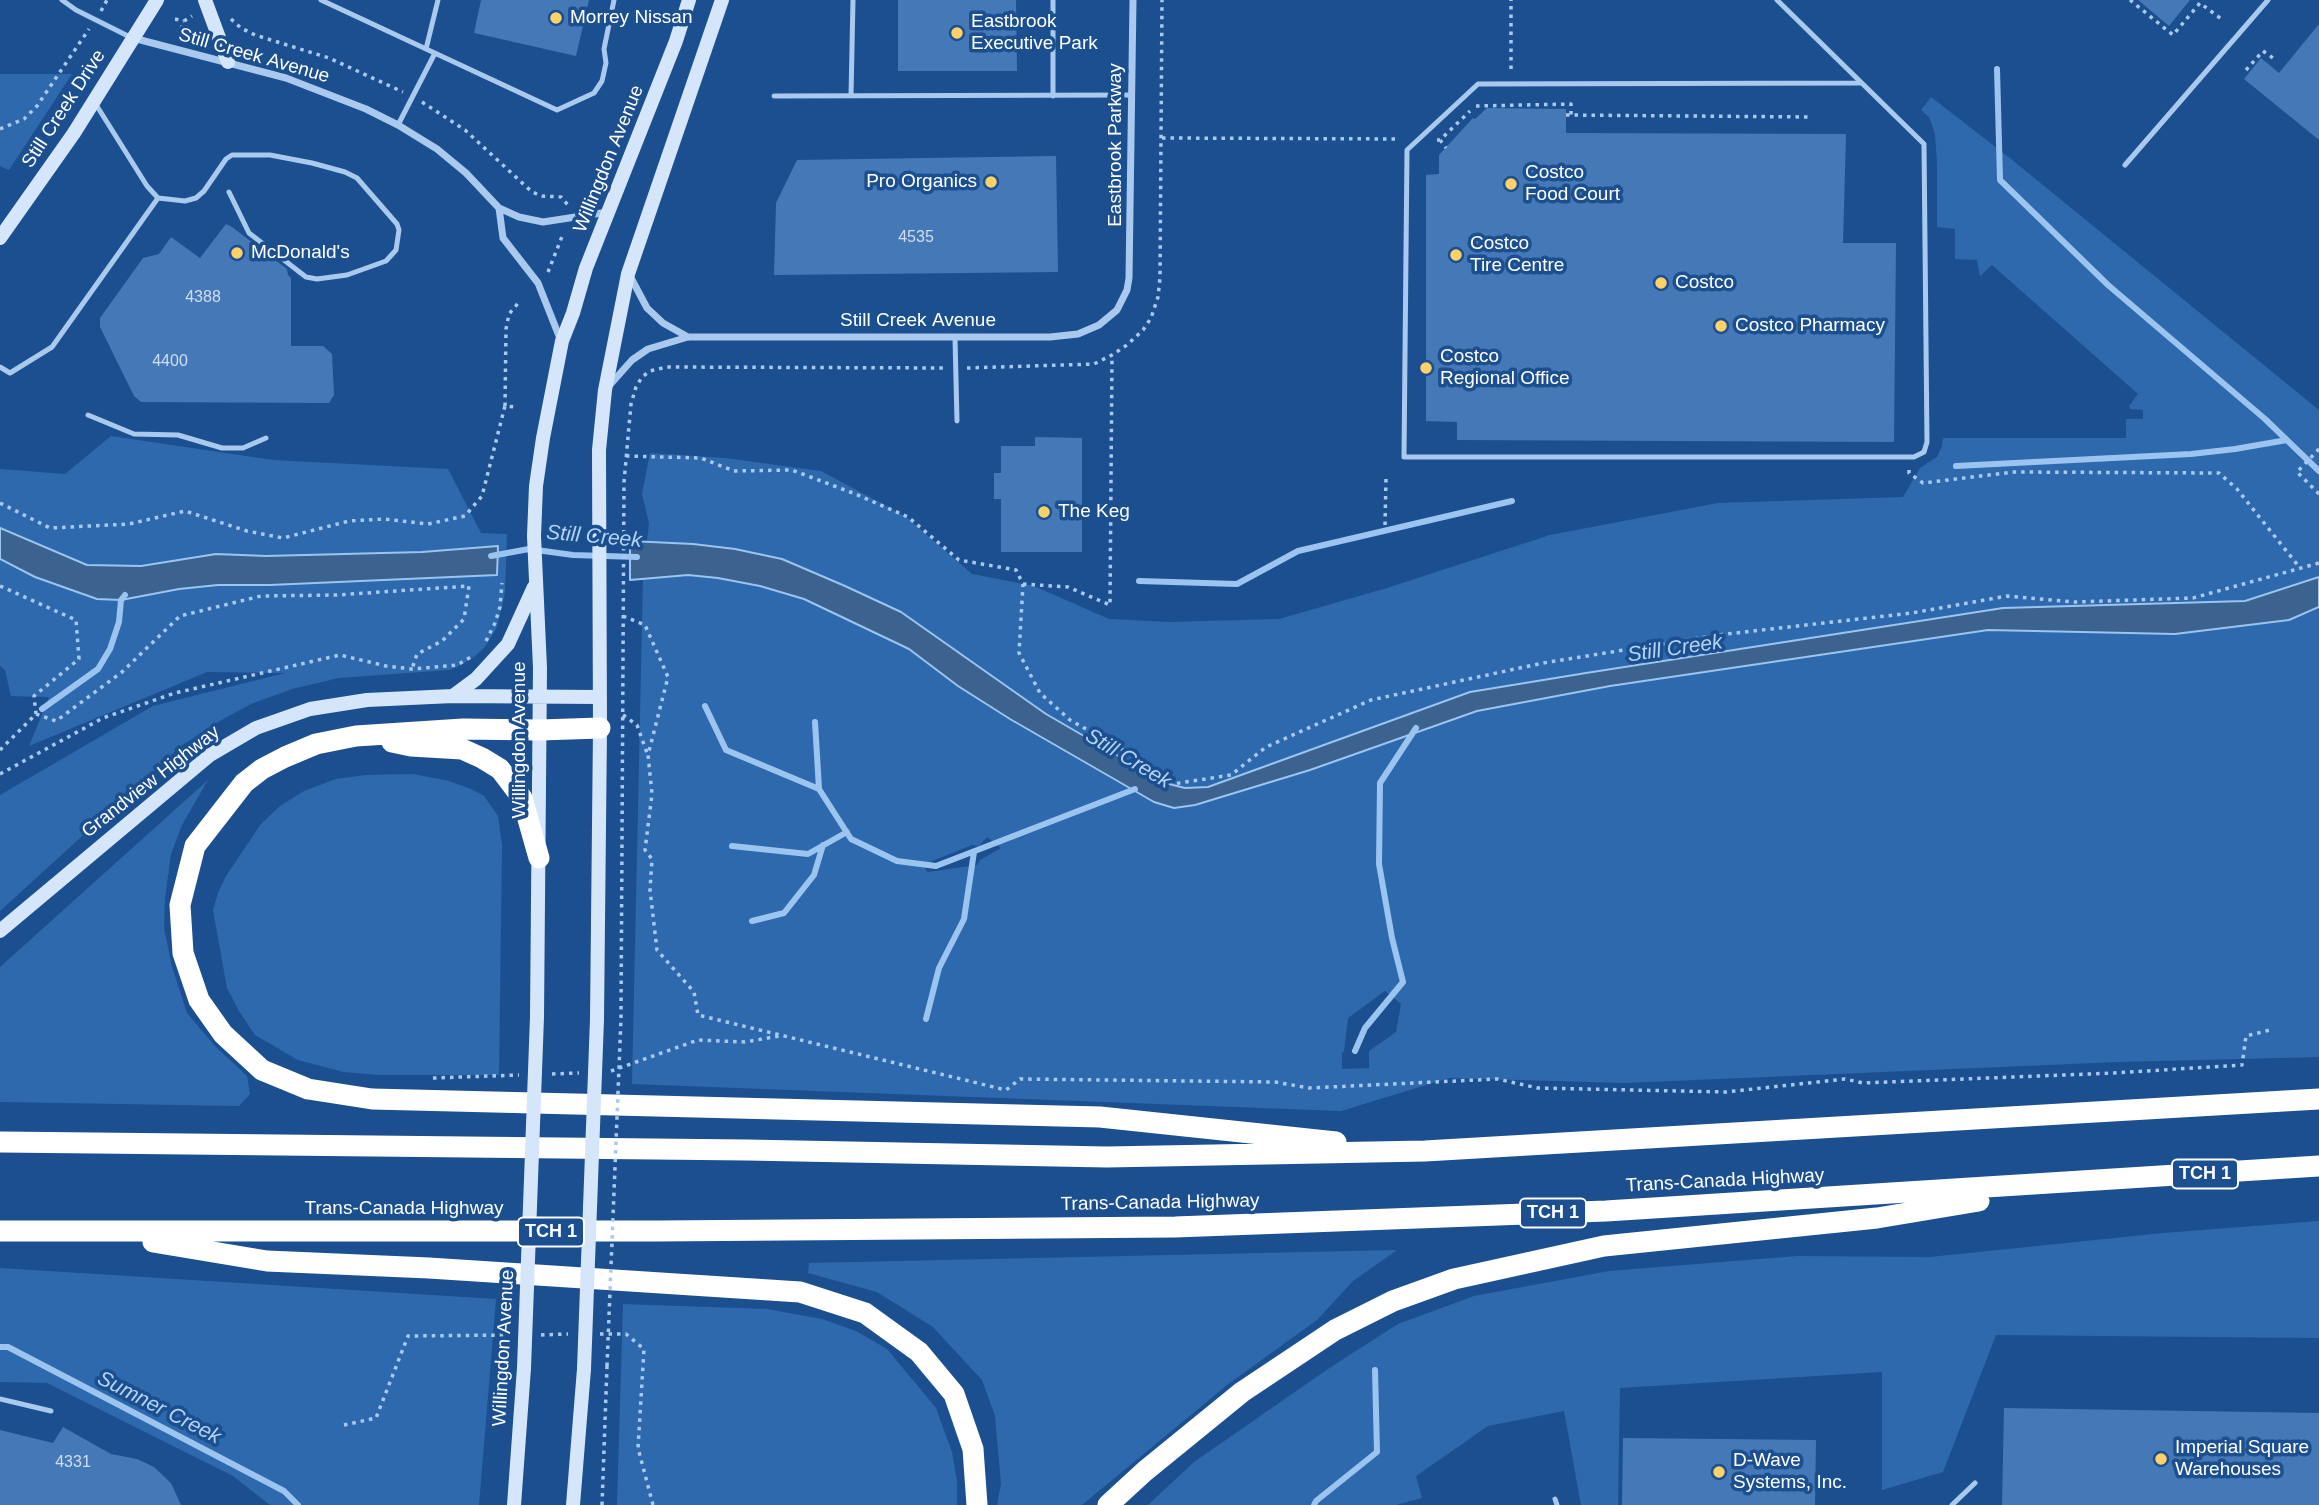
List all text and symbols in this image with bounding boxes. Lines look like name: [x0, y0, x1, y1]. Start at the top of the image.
place label: Morrey Nissan: [570, 7, 692, 29]
marker: Morrey Nissan: [548, 10, 564, 26]
place label: Eastbrook Executive Park: [971, 11, 1098, 55]
street label: Still Creek Avenue: [176, 24, 332, 88]
marker: Eastbrook Executive Park: [949, 25, 965, 41]
street label: Still Creek Drive: [17, 46, 111, 172]
street label: Eastbrook Parkway: [1105, 63, 1127, 227]
street label: Willingdon Avenue: [569, 82, 649, 236]
place label: Costco Food Court: [1525, 162, 1620, 206]
place label: Pro Organics: [866, 171, 977, 193]
marker: Pro Organics: [983, 174, 999, 190]
marker: Costco Food Court: [1503, 176, 1519, 192]
house number: 4535: [898, 228, 934, 248]
place label: Costco Tire Centre: [1470, 233, 1564, 277]
place label: McDonald's: [251, 242, 350, 264]
marker: McDonald's: [229, 245, 245, 261]
marker: Costco Tire Centre: [1448, 247, 1464, 263]
place label: Costco: [1675, 272, 1734, 294]
marker: Costco: [1653, 275, 1669, 291]
house number: 4388: [185, 288, 221, 308]
street label: Still Creek Avenue: [840, 310, 996, 332]
place label: Costco Pharmacy: [1735, 315, 1885, 337]
marker: Costco Pharmacy: [1713, 318, 1729, 334]
place label: Costco Regional Office: [1440, 346, 1570, 390]
house number: 4400: [152, 352, 188, 372]
marker: Costco Regional Office: [1418, 360, 1434, 376]
place label: The Keg: [1058, 501, 1130, 523]
marker: The Keg: [1036, 504, 1052, 520]
water label: Still Creek: [545, 520, 643, 554]
water label: Still Creek: [1626, 630, 1724, 668]
street label: Willingdon Avenue: [509, 661, 531, 819]
street label: Grandview Highway: [77, 721, 225, 843]
water label: Still Creek: [1080, 724, 1176, 794]
road number: TCH 1: [2172, 1160, 2238, 1189]
street label: Trans-Canada Highway: [1625, 1164, 1825, 1198]
street label: Trans-Canada Highway: [1060, 1190, 1260, 1216]
street label: Trans-Canada Highway: [305, 1198, 503, 1220]
road number: TCH 1: [1520, 1198, 1586, 1228]
road number: TCH 1: [518, 1218, 584, 1246]
street label: Willingdon Avenue: [489, 1269, 519, 1427]
water label: Sumner Creek: [93, 1366, 225, 1450]
place label: Imperial Square Warehouses: [2175, 1437, 2309, 1481]
place label: D-Wave Systems, Inc.: [1733, 1450, 1847, 1494]
marker: Imperial Square Warehouses: [2153, 1451, 2169, 1467]
house number: 4331: [55, 1453, 91, 1473]
marker: D-Wave Systems, Inc.: [1711, 1464, 1727, 1480]

